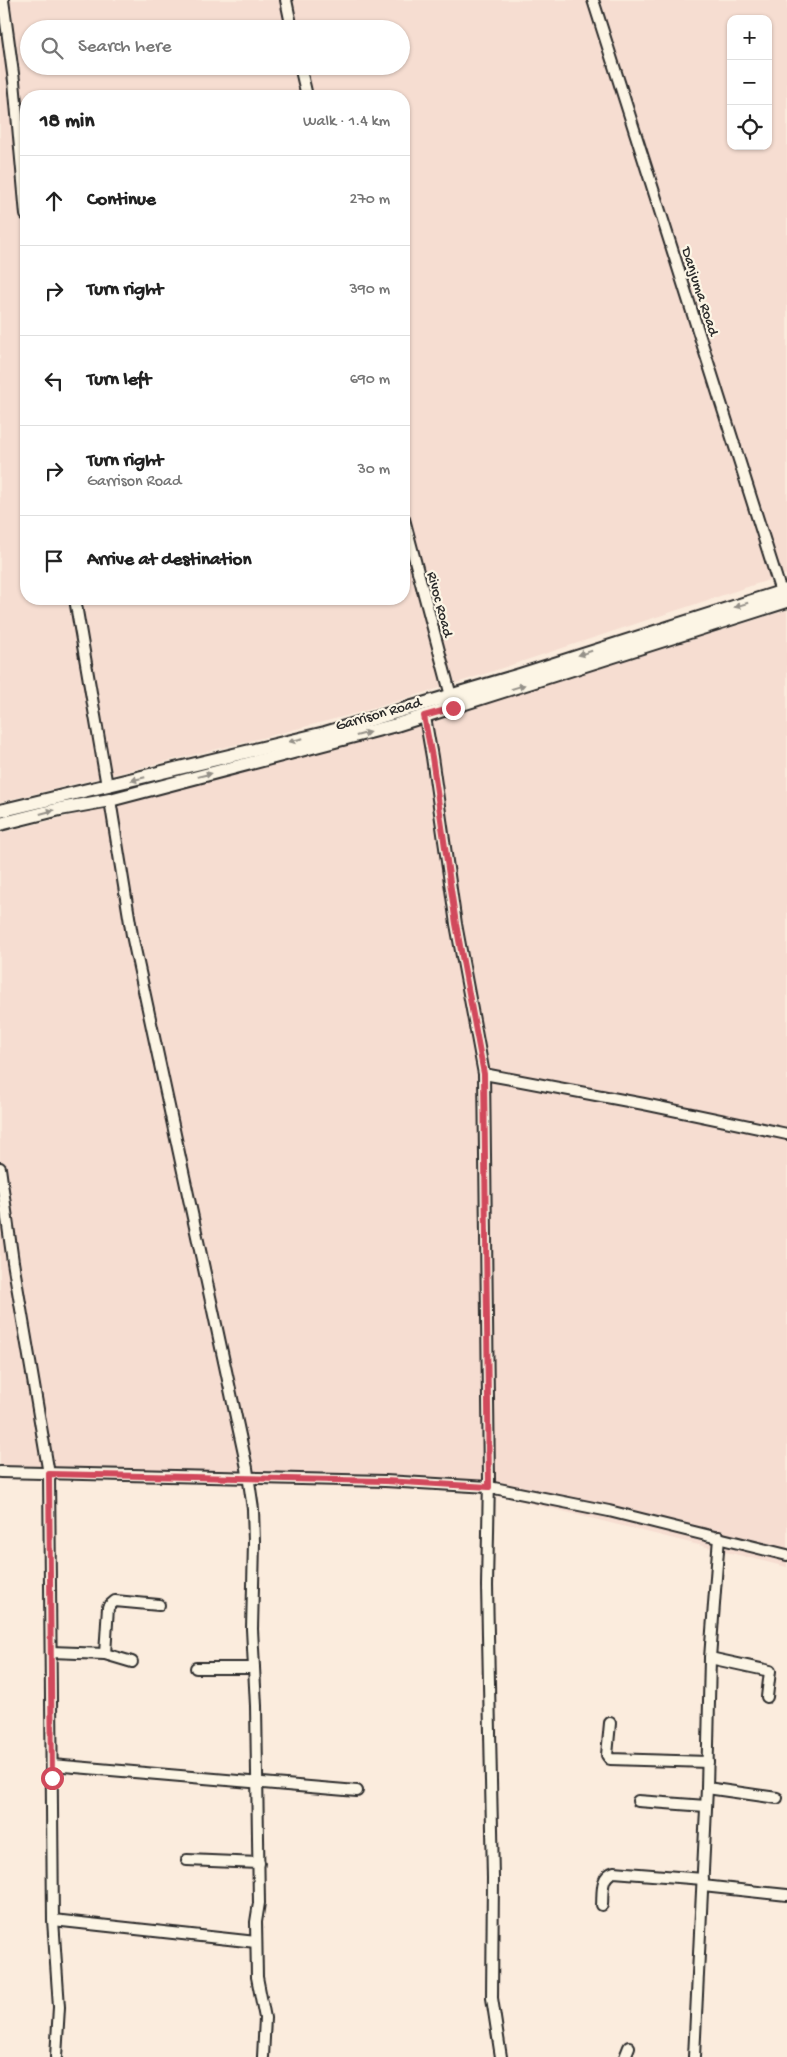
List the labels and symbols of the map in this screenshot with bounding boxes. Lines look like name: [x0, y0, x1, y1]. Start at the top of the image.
street label: Danjuma Road: [676, 244, 722, 339]
street label: Rivoc Road: [422, 570, 457, 640]
one-way arrow: [733, 601, 748, 609]
one-way arrow: [578, 650, 593, 658]
one-way arrow: [511, 683, 526, 691]
street label: Garrison Road: [334, 694, 425, 736]
route end: [442, 697, 465, 720]
one-way arrow: [355, 730, 370, 738]
one-way arrow: [288, 736, 303, 744]
one-way arrow: [198, 771, 213, 779]
one-way arrow: [130, 775, 145, 783]
one-way arrow: [40, 808, 55, 816]
route start: [41, 1767, 64, 1790]

